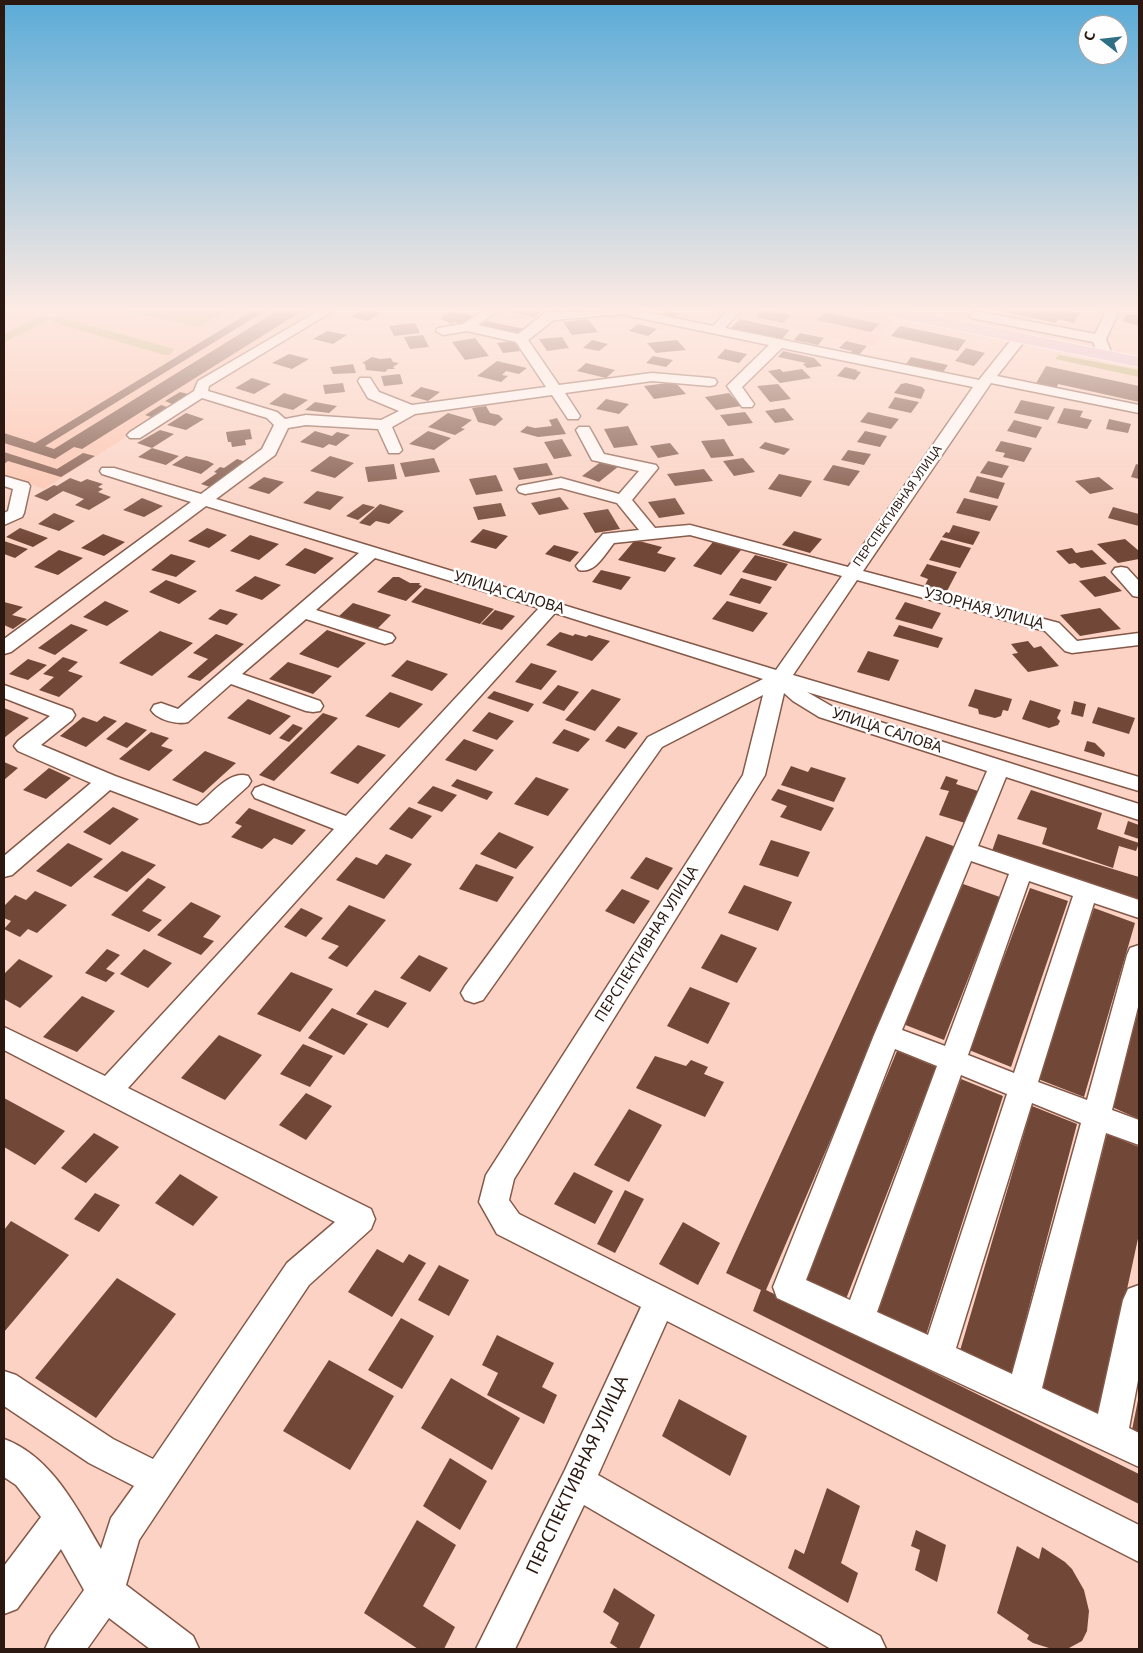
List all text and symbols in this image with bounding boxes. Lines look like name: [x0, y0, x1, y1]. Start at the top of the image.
north arrow: [1078, 15, 1128, 65]
text: С: [1079, 29, 1099, 43]
street label: ПЕРСПЕКТИВНАЯ УЛИЦА: [851, 443, 945, 569]
street label: УЛИЦА САЛОВА: [452, 568, 566, 618]
street label: УЗОРНАЯ УЛИЦА: [922, 584, 1046, 634]
street label: УЛИЦА САЛОВА: [830, 705, 944, 757]
street label: ПЕРСПЕКТИВНАЯ УЛИЦА: [591, 863, 703, 1025]
street label: ПЕРСПЕКТИВНАЯ УЛИЦА: [522, 1372, 634, 1578]

